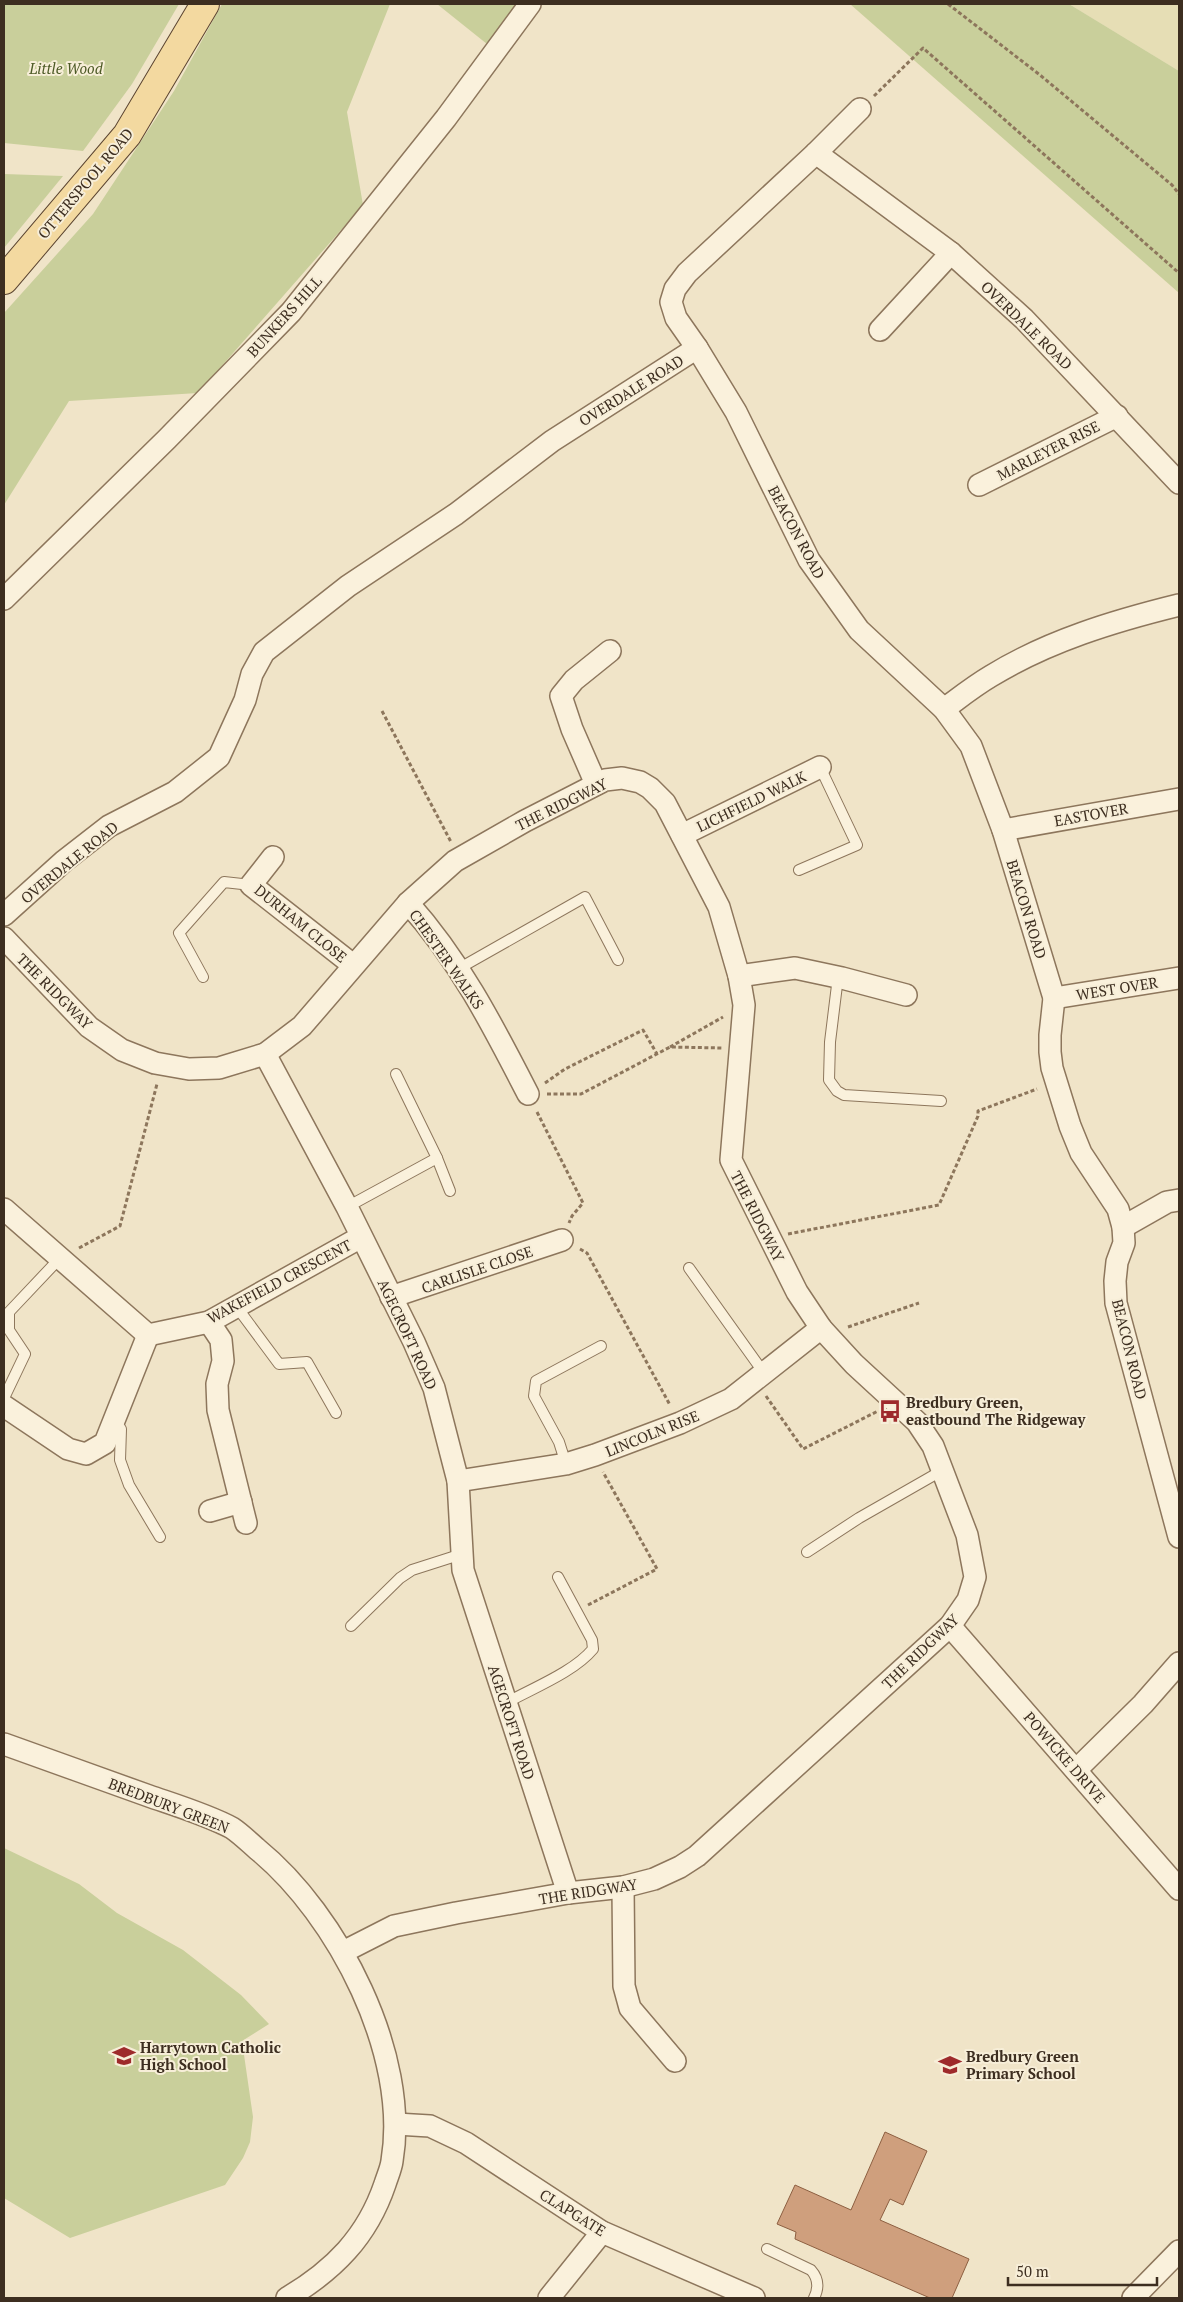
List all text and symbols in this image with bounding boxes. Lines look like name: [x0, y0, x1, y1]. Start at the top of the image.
park label: Little Wood: [28, 58, 104, 78]
street label: OTTERSPOOL ROAD: [33, 123, 137, 243]
street label: BUNKERS HILL: [242, 271, 326, 361]
street label: OVERDALE ROAD: [977, 276, 1077, 374]
street label: OVERDALE ROAD: [575, 350, 687, 430]
street label: MARLEYER RISE: [993, 415, 1103, 485]
street label: BEACON ROAD: [764, 482, 830, 582]
street label: LICHFIELD WALK: [693, 766, 809, 836]
street label: THE RIDGWAY: [512, 773, 610, 835]
street label: EASTOVER: [1052, 798, 1130, 830]
street label: OVERDALE ROAD: [16, 816, 122, 908]
street label: BEACON ROAD: [1002, 857, 1052, 961]
street label: DURHAM CLOSE: [251, 880, 351, 966]
street label: CHESTER WALKS: [405, 905, 489, 1013]
street label: THE RIDGWAY: [13, 949, 98, 1034]
street label: WEST OVER: [1075, 972, 1160, 1004]
street label: THE RIDGWAY: [726, 1167, 790, 1265]
street label: WAKEFIELD CRESCENT: [203, 1234, 355, 1328]
street label: CARLISLE CLOSE: [419, 1241, 535, 1297]
street label: AGECROFT ROAD: [374, 1276, 442, 1392]
street label: BEACON ROAD: [1108, 1297, 1152, 1401]
place label: Bredbury Green, eastbound The Ridgeway: [906, 1392, 1087, 1429]
bus stop icon: Bredbury Green, eastbound The Ridgeway: [877, 1398, 903, 1424]
street label: LINCOLN RISE: [602, 1405, 702, 1461]
street label: THE RIDGWAY: [877, 1609, 963, 1693]
street label: AGECROFT ROAD: [484, 1662, 540, 1782]
street label: POWICKE DRIVE: [1020, 1707, 1110, 1807]
street label: BREDBURY GREEN: [106, 1773, 232, 1837]
street label: THE RIDGWAY: [537, 1873, 639, 1909]
place label: Harrytown Catholic High School: [140, 2037, 281, 2074]
school or university icon: Harrytown Catholic High School: [111, 2043, 137, 2069]
place label: Bredbury Green Primary School: [966, 2046, 1079, 2083]
school or university icon: Bredbury Green Primary School: [937, 2052, 963, 2078]
street label: CLAPGATE: [536, 2184, 610, 2240]
scale bar: [1008, 2254, 1157, 2286]
text: 50 m: [1016, 2261, 1049, 2281]

